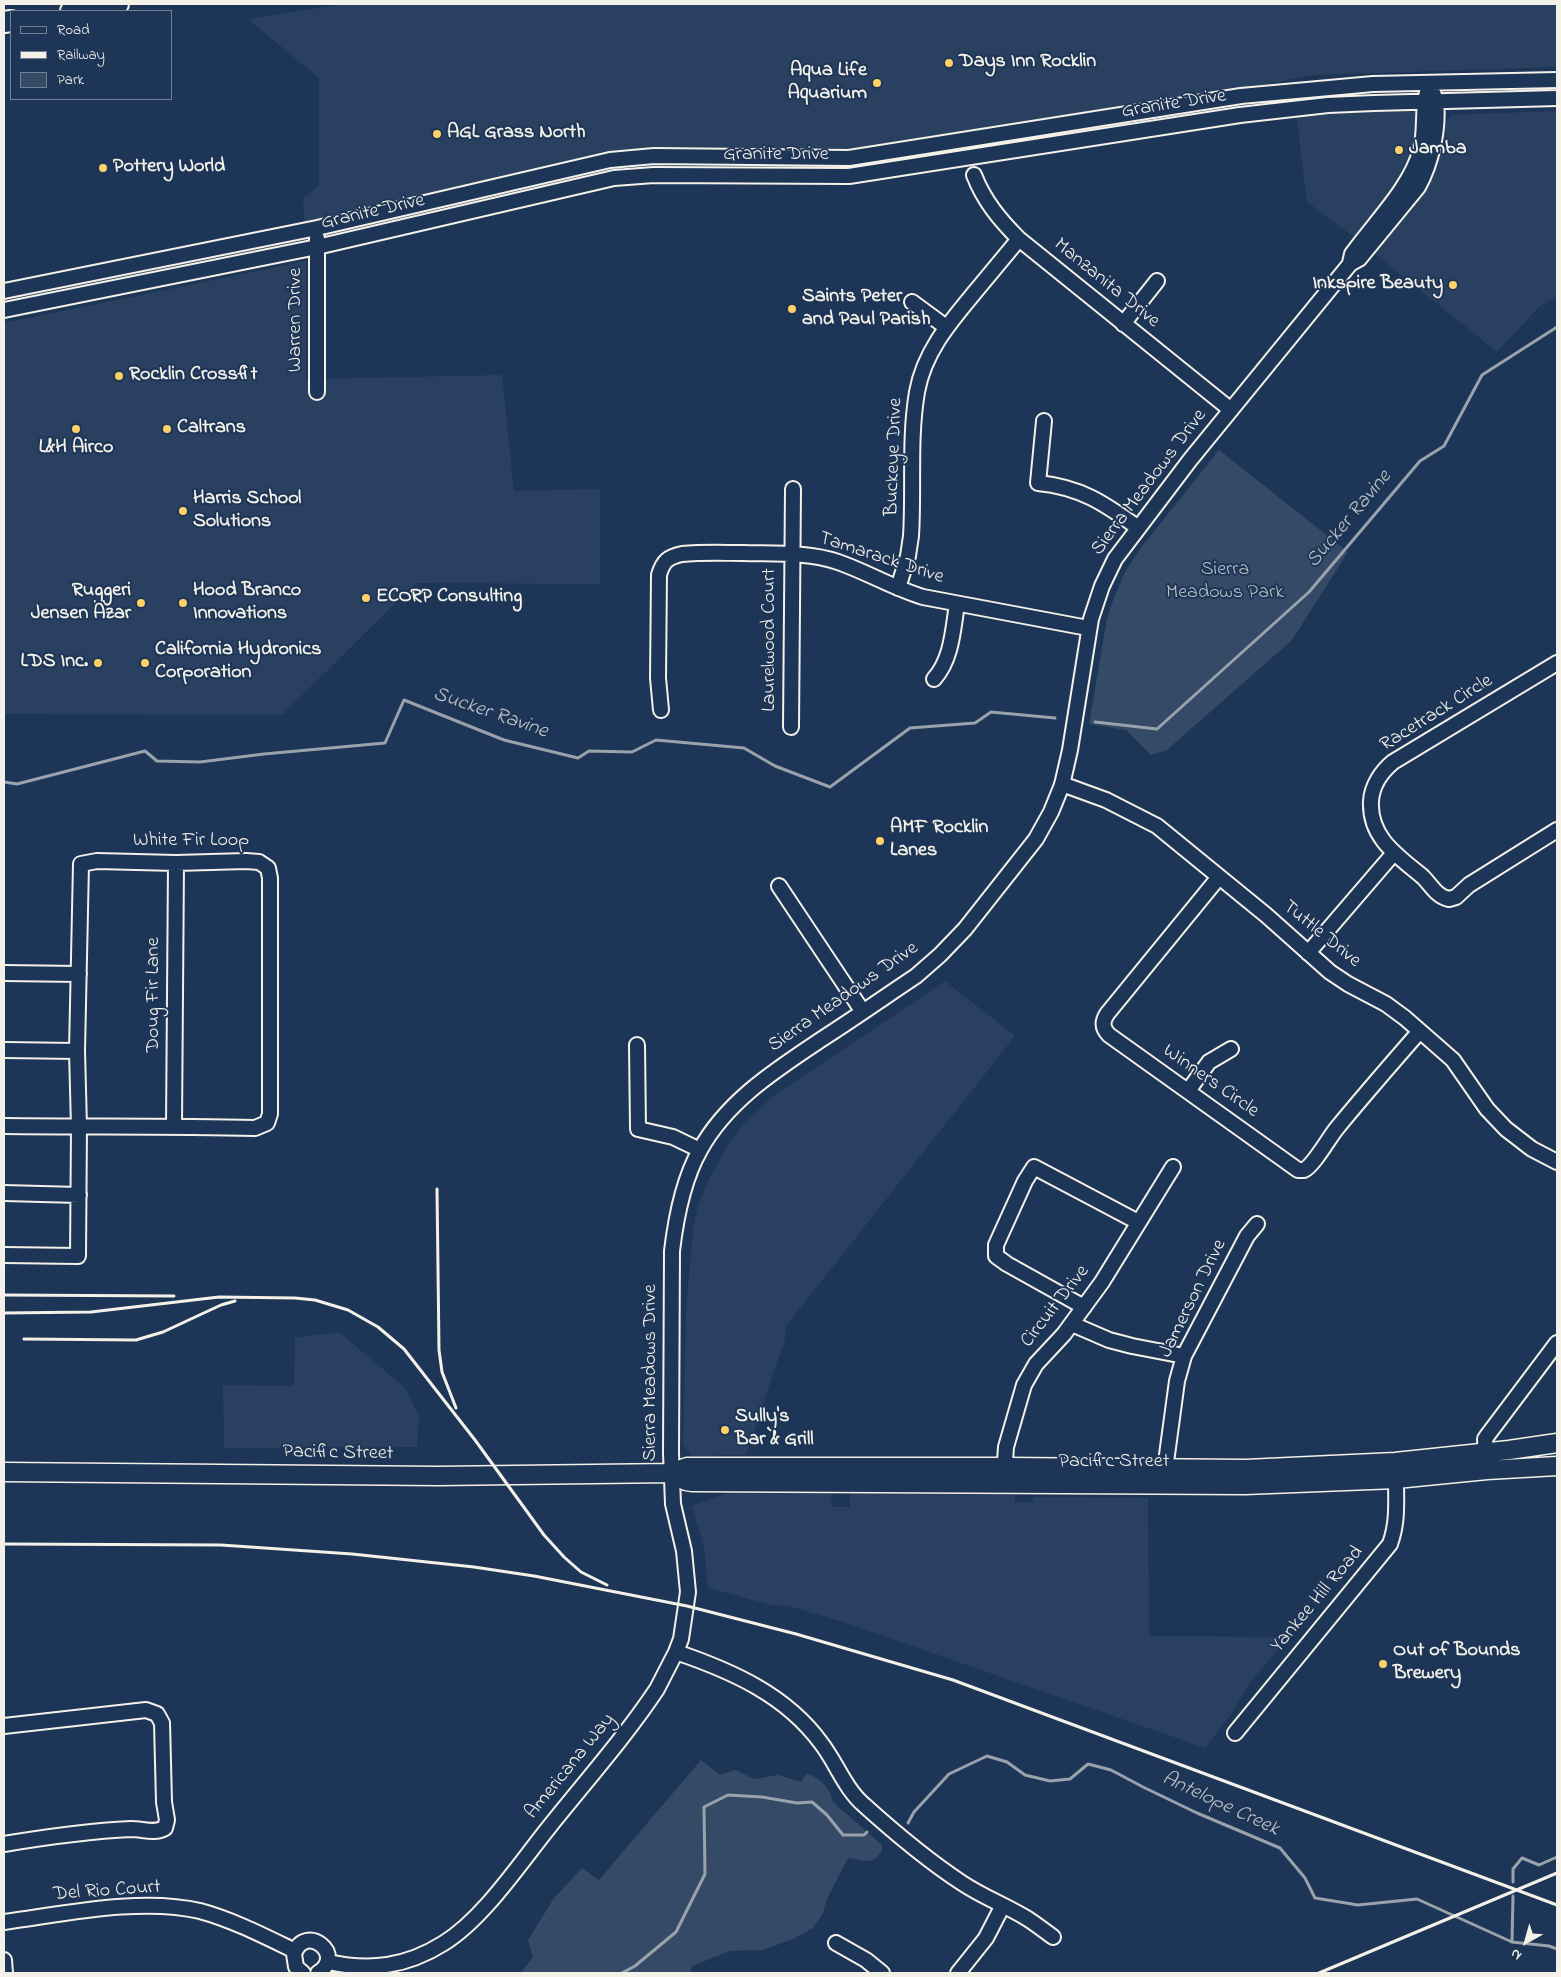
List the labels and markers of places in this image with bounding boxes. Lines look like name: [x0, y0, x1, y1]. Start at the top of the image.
place label: Days Inn Rocklin: [959, 51, 1096, 75]
marker: Days Inn Rocklin: [943, 57, 955, 69]
place label: Aqua Life Aquarium: [787, 60, 867, 107]
marker: Aqua Life Aquarium: [871, 77, 883, 89]
place label: AGL Grass North: [447, 122, 585, 146]
marker: AGL Grass North: [431, 128, 443, 140]
place label: Jamba: [1409, 138, 1466, 162]
marker: Jamba: [1393, 144, 1405, 156]
place label: Pottery World: [113, 156, 225, 180]
marker: Pottery World: [97, 162, 109, 174]
place label: Inkspire Beauty: [1312, 273, 1443, 297]
marker: Inkspire Beauty: [1447, 279, 1459, 291]
place label: Saints Peter and Paul Parish: [802, 286, 930, 333]
marker: Saints Peter and Paul Parish: [786, 303, 798, 315]
place label: Rocklin Crossfit: [129, 364, 257, 388]
marker: Rocklin Crossfit: [113, 370, 125, 382]
place label: Caltrans: [177, 417, 246, 441]
marker: L&H Airco: [70, 423, 82, 435]
marker: Caltrans: [161, 423, 173, 435]
place label: L&H Airco: [39, 437, 113, 461]
place label: Harris School Solutions: [193, 488, 301, 535]
marker: Harris School Solutions: [177, 505, 189, 517]
place label: Ruggeri Jensen Azar: [31, 580, 131, 627]
place label: Hood Branco Innovations: [193, 580, 301, 627]
place label: ECORP Consulting: [376, 586, 522, 610]
marker: ECORP Consulting: [360, 592, 372, 604]
marker: Ruggeri Jensen Azar: [135, 597, 147, 609]
marker: Hood Branco Innovations: [177, 597, 189, 609]
place label: California Hydronics Corporation: [155, 639, 321, 686]
place label: LDS Inc.: [21, 651, 88, 675]
marker: LDS Inc.: [92, 657, 104, 669]
marker: California Hydronics Corporation: [139, 657, 151, 669]
place label: AMF Rocklin Lanes: [890, 817, 988, 864]
marker: AMF Rocklin Lanes: [874, 835, 886, 847]
place label: Sully's Bar & Grill: [735, 1406, 814, 1453]
marker: Sully's Bar & Grill: [719, 1424, 731, 1436]
place label: Out of Bounds Brewery: [1393, 1640, 1520, 1687]
marker: Out of Bounds Brewery: [1377, 1658, 1389, 1670]

